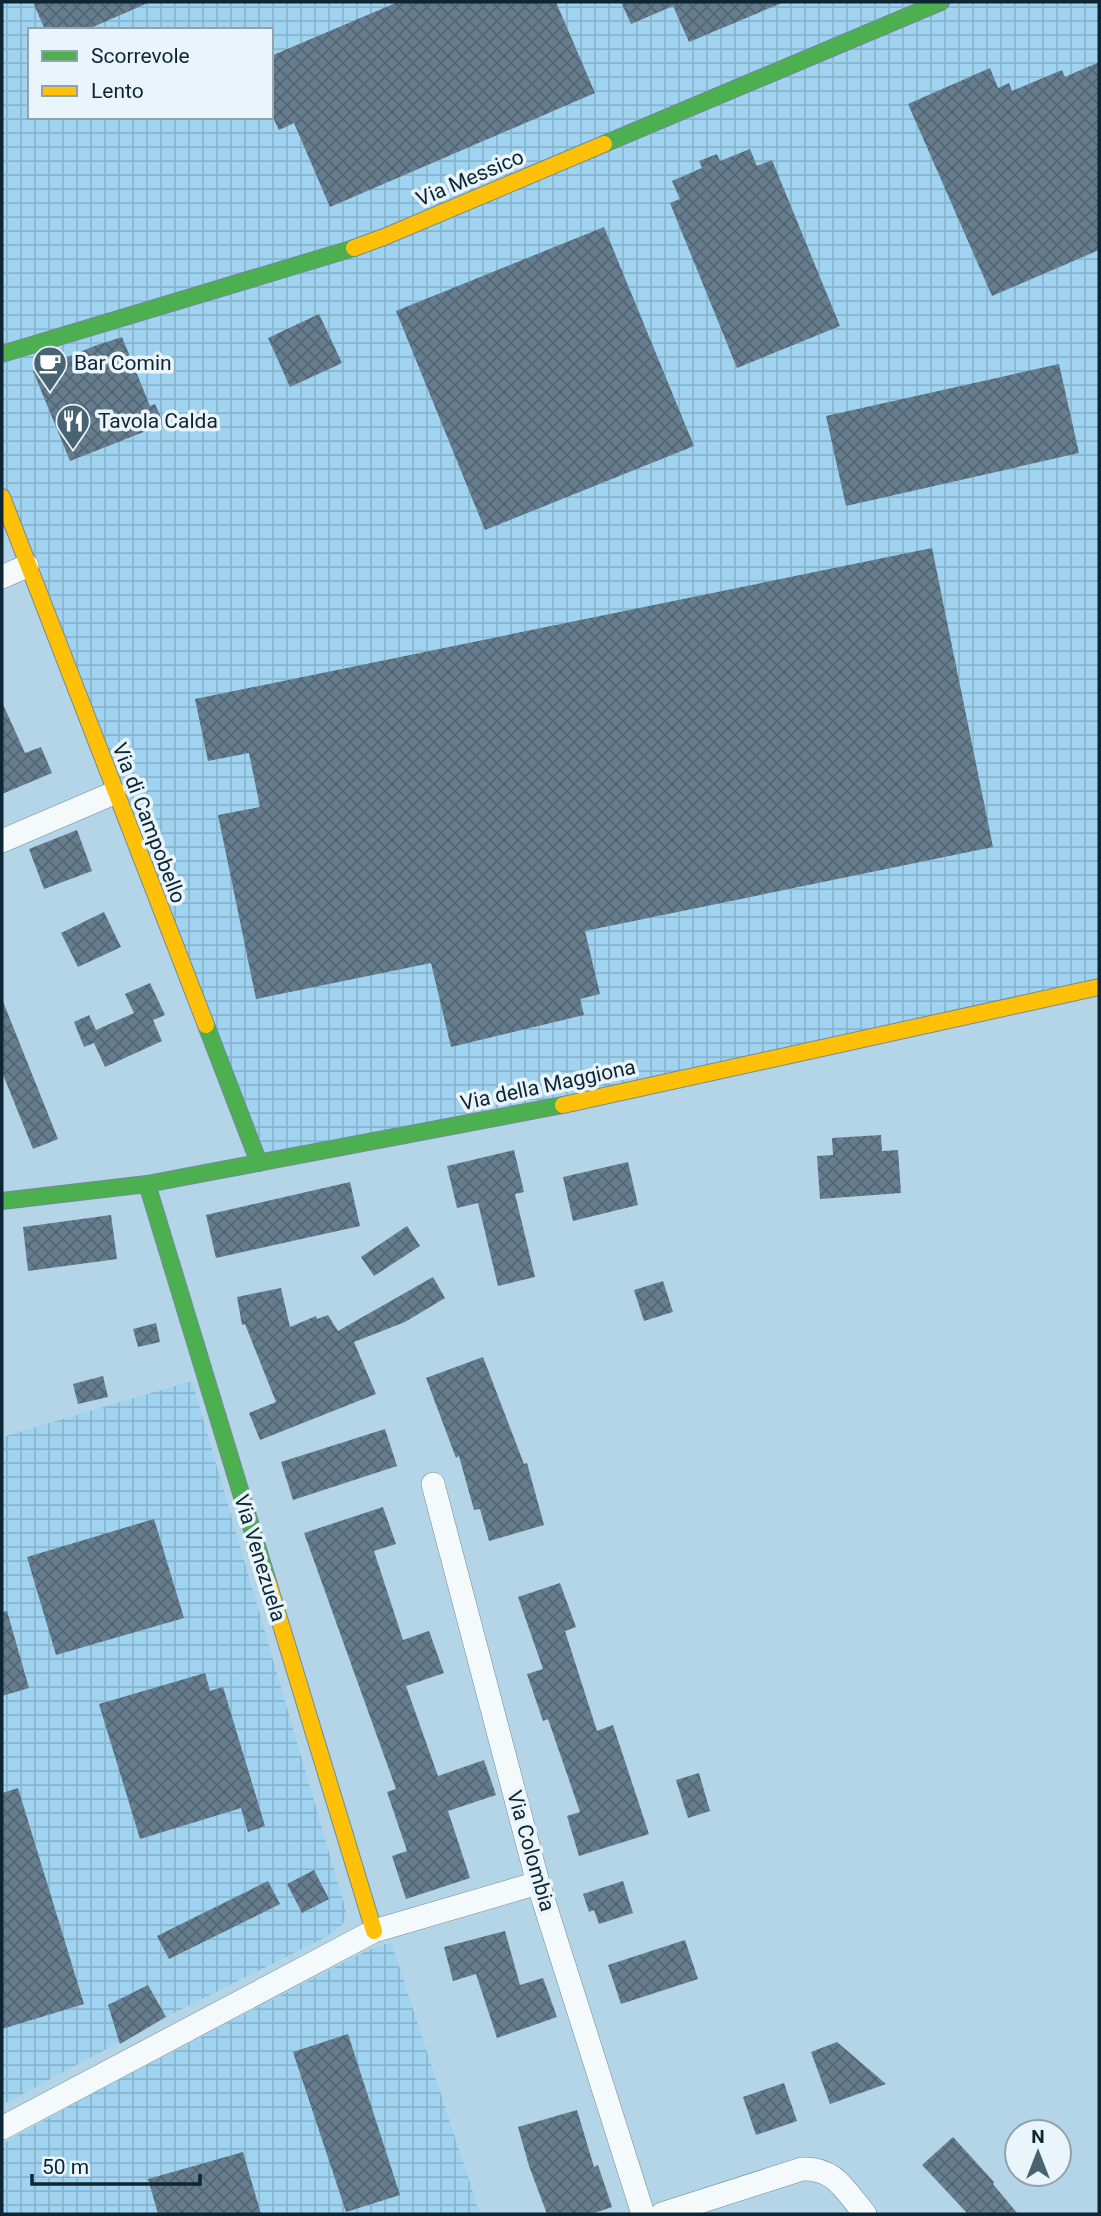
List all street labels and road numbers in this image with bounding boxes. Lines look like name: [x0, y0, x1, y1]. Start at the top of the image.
street label: Via Messico: [413, 145, 527, 211]
street label: Via di Campobello: [107, 739, 191, 907]
street label: Via della Maggiona: [458, 1055, 638, 1115]
street label: Via Venezuela: [229, 1492, 291, 1624]
street label: Via Colombia: [502, 1788, 560, 1914]

